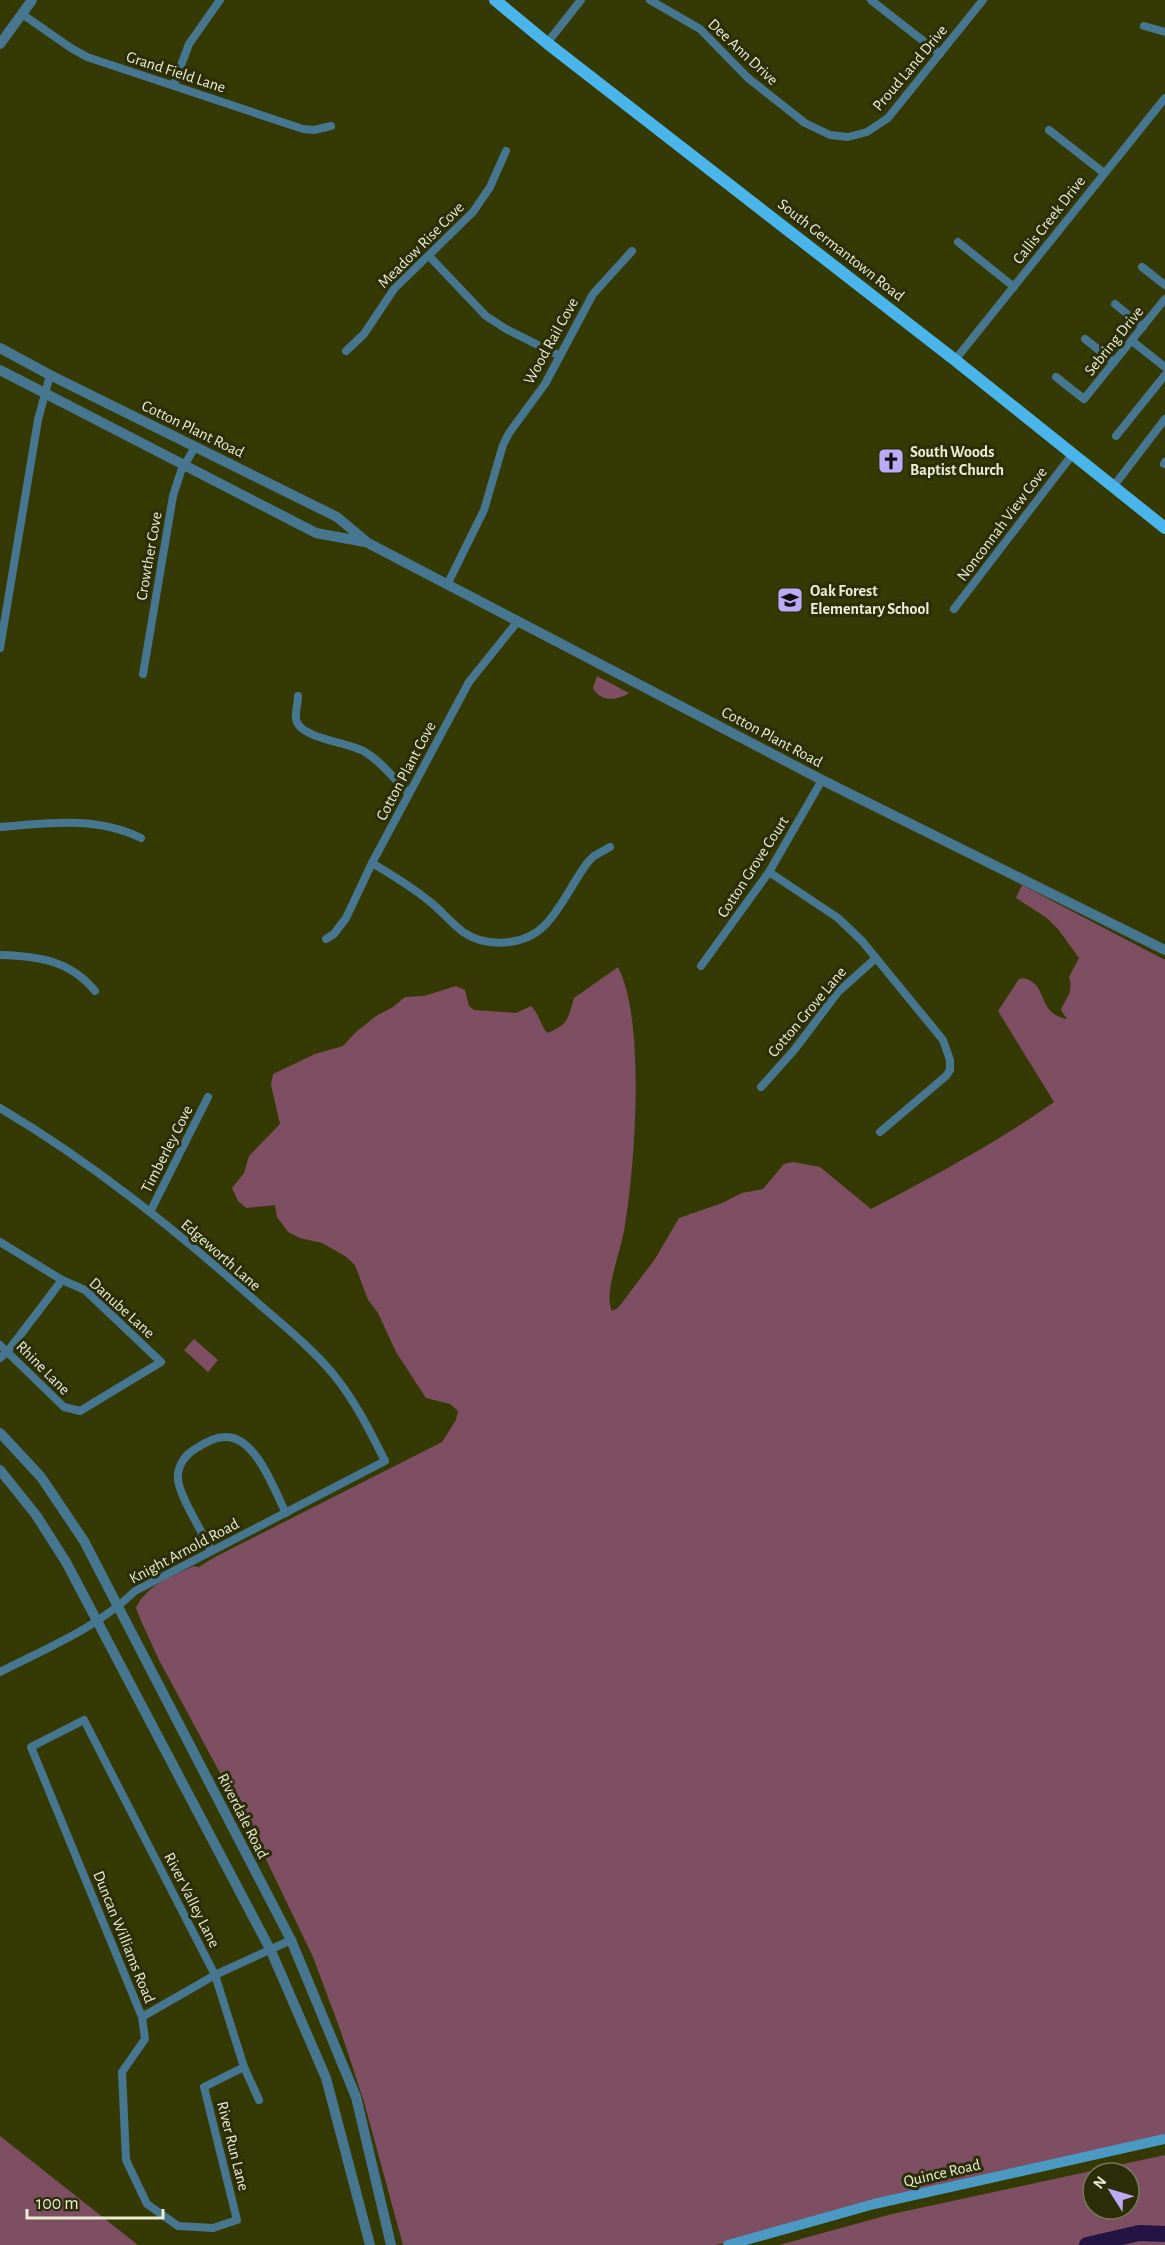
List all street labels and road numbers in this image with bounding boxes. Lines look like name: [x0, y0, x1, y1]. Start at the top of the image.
street label: Dee Ann Drive: [705, 16, 781, 88]
street label: Proud Land Drive: [870, 22, 950, 114]
street label: Grand Field Lane: [124, 48, 228, 96]
street label: Callis Creek Drive: [1010, 173, 1088, 267]
street label: South Germantown Road: [775, 196, 907, 304]
street label: Meadow Rise Cove: [375, 199, 467, 291]
street label: Wood Rail Cove: [521, 295, 581, 387]
street label: Sebring Drive: [1081, 303, 1147, 379]
street label: Cotton Plant Road: [139, 397, 247, 461]
street label: Nonconnah View Cove: [954, 464, 1050, 584]
street label: Crowther Cove: [133, 510, 165, 602]
street label: Cotton Plant Road: [719, 704, 825, 770]
street label: Cotton Plant Cove: [373, 719, 439, 823]
street label: Cotton Grove Court: [714, 814, 792, 920]
street label: Cotton Grove Lane: [765, 964, 849, 1060]
street label: Timberley Cove: [138, 1103, 197, 1196]
street label: Edgeworth Lane: [178, 1216, 264, 1294]
street label: Danube Lane: [86, 1275, 158, 1341]
street label: Rhine Lane: [13, 1338, 73, 1398]
street label: Knight Arnold Road: [127, 1515, 241, 1587]
street label: Riverdale Road: [215, 1771, 271, 1861]
street label: River Valley Lane: [160, 1850, 223, 1951]
street label: Duncan Williams Road: [90, 1869, 158, 2005]
street label: River Run Lane: [214, 2100, 252, 2192]
street label: Quince Road: [902, 2156, 982, 2191]

